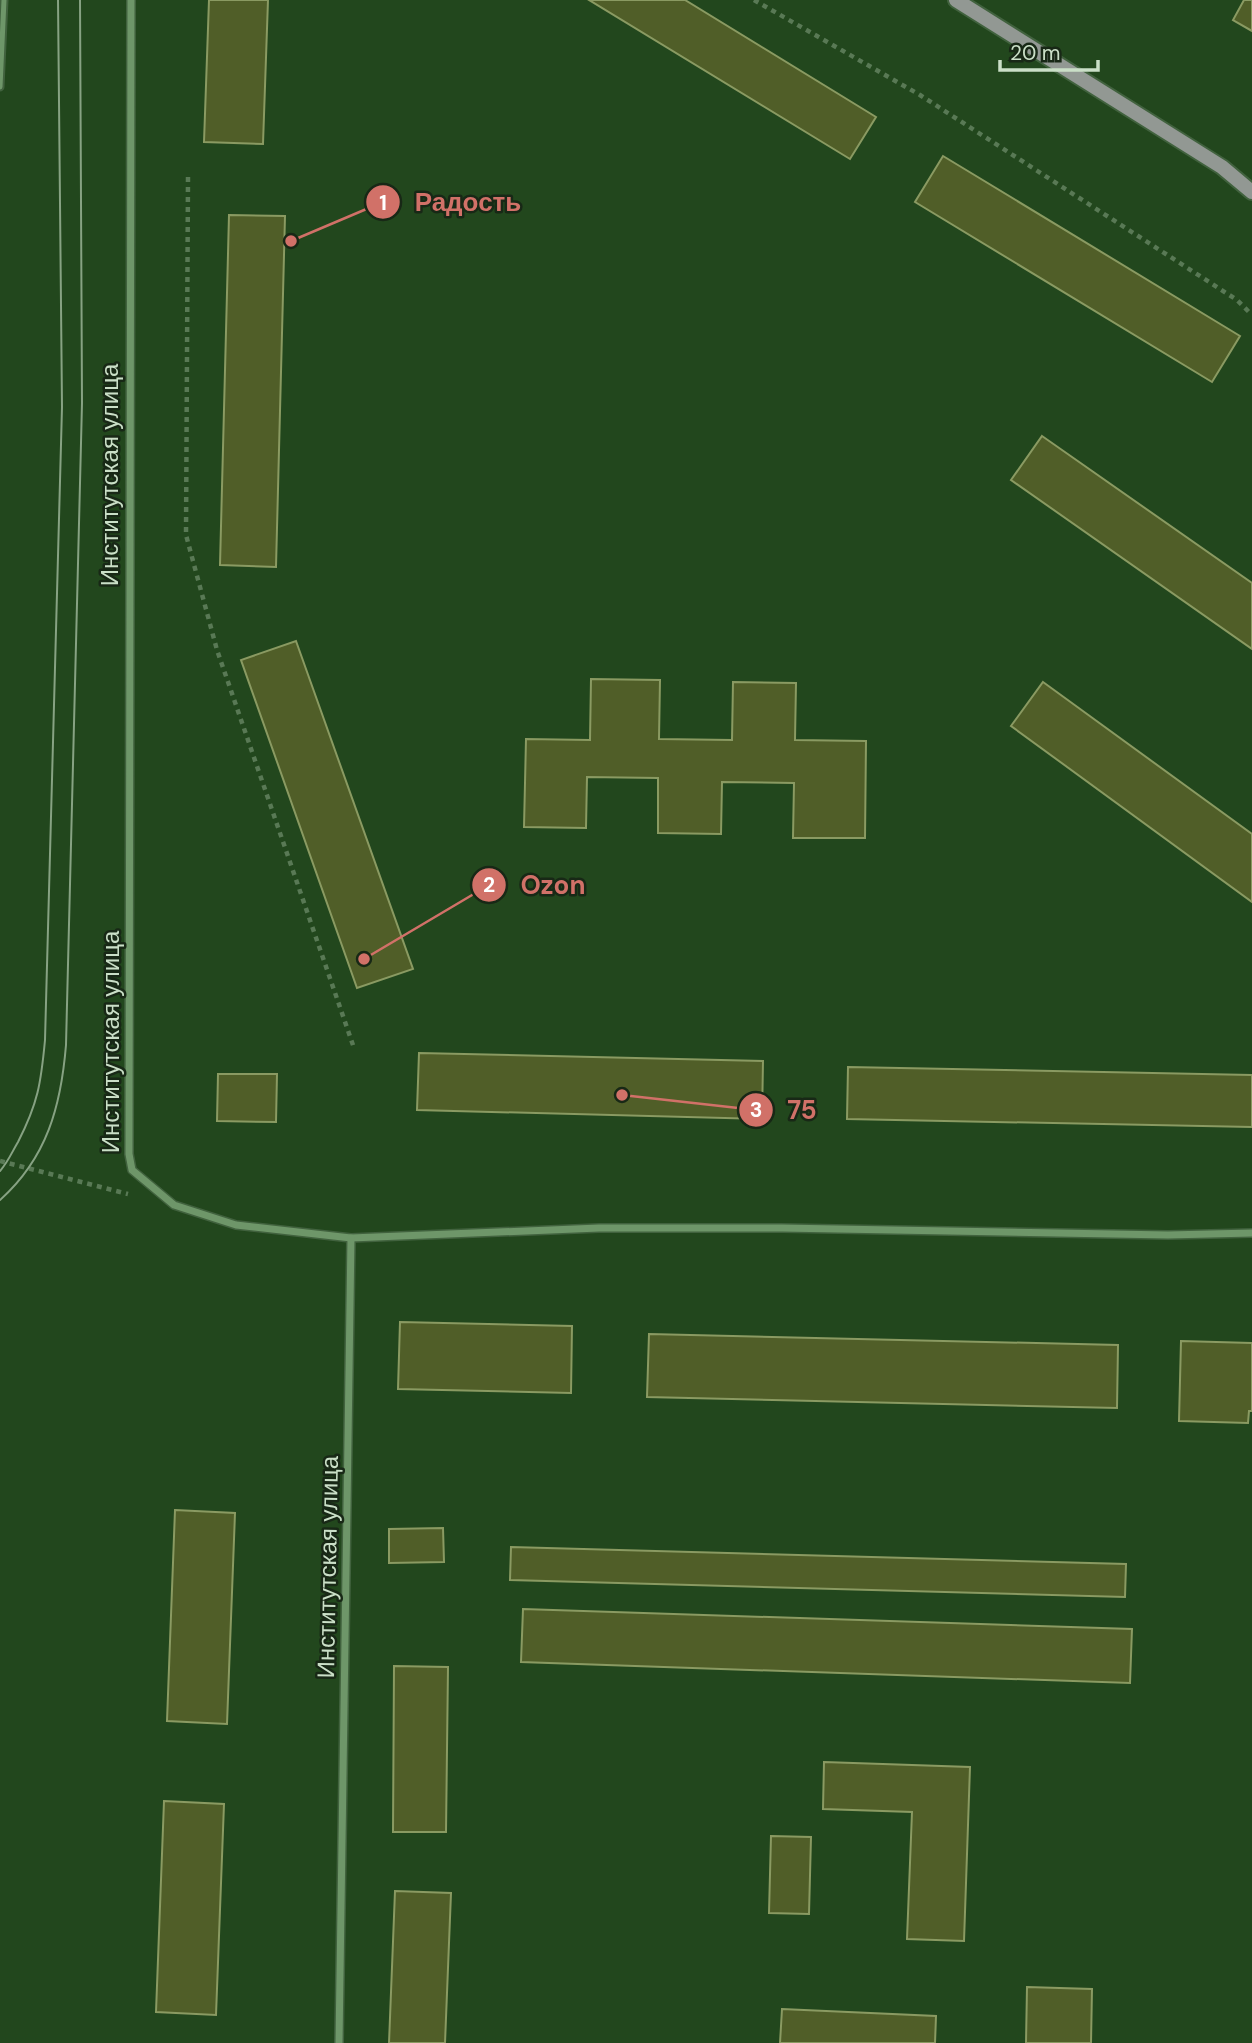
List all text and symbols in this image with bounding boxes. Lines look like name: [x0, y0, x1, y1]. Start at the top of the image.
scale bar: [1000, 28, 1098, 72]
text: 20 m: [1010, 39, 1061, 67]
callout: Радость: [366, 179, 536, 226]
text: Радость: [415, 185, 521, 219]
text: 1: [379, 189, 387, 217]
street label: Институтская улица: [94, 363, 125, 586]
callout: Ozon: [471, 861, 599, 908]
text: Ozon: [520, 868, 586, 902]
text: 2: [483, 871, 495, 899]
street label: Институтская улица: [95, 930, 126, 1153]
callout: 75: [738, 1086, 831, 1133]
text: 75: [787, 1093, 817, 1127]
text: 3: [750, 1096, 762, 1124]
street label: Институтская улица: [310, 1455, 345, 1679]

